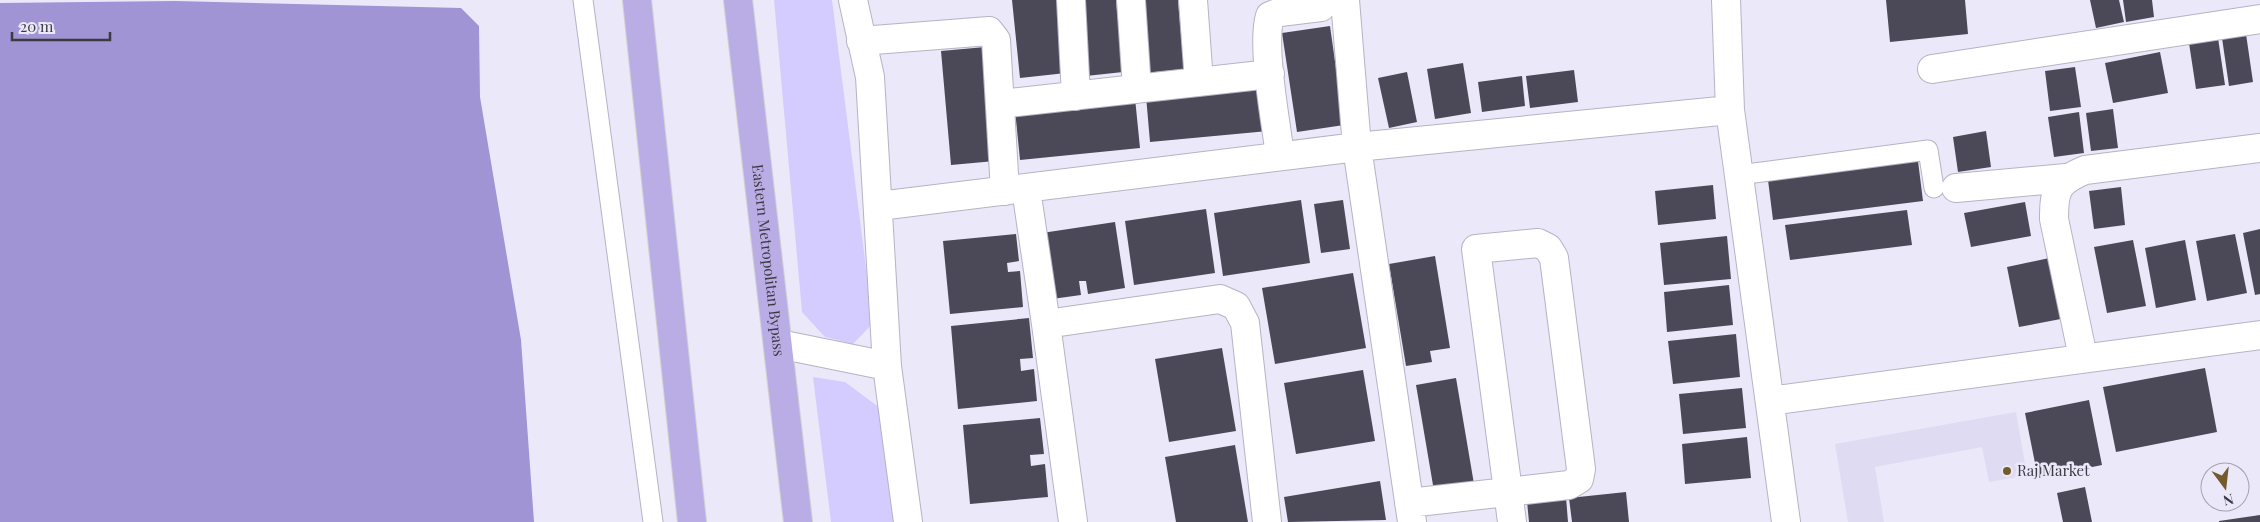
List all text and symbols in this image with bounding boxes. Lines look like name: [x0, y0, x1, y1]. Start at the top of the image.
scale bar: [12, 10, 110, 42]
text: 20 m: [20, 16, 54, 36]
street label: Eastern Metropolitan Bypass: [748, 163, 790, 357]
place label: Raj Market: [2017, 460, 2090, 480]
north arrow: [2200, 462, 2250, 512]
marker: Raj Market: [2001, 465, 2013, 477]
text: N: [2221, 490, 2236, 511]

